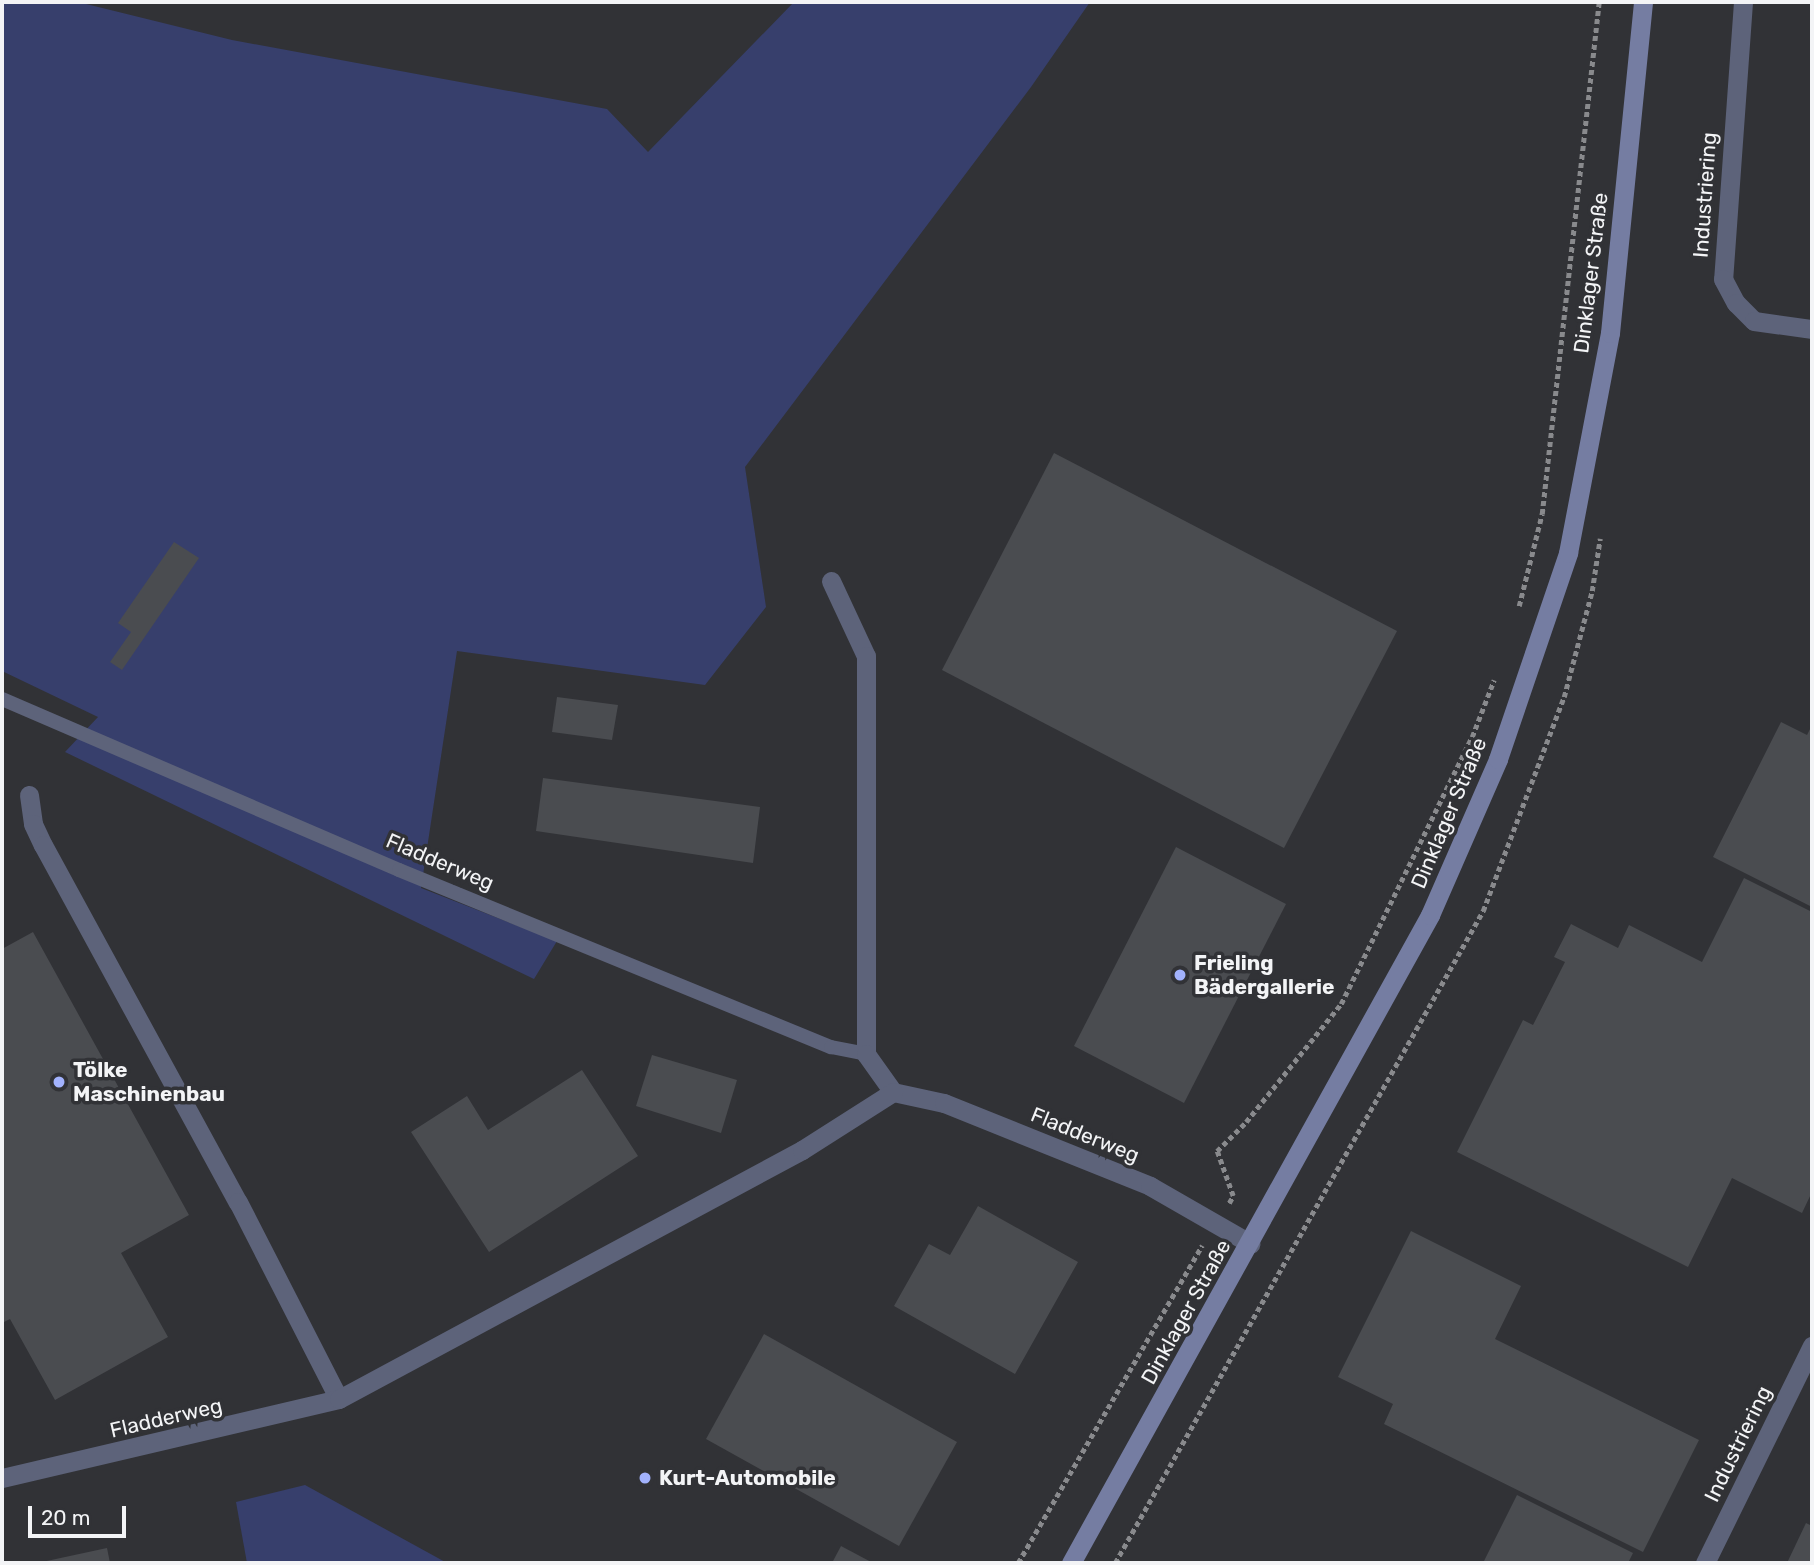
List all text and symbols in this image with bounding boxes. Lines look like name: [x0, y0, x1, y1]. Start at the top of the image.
street label: Industriering: [1688, 131, 1722, 259]
street label: Dinklager Straße: [1569, 191, 1613, 355]
street label: Dinklager Straße: [1406, 734, 1492, 892]
street label: Fladderweg: [382, 828, 498, 896]
place label: Frieling Bädergallerie: [1194, 950, 1335, 1000]
marker: Frieling Bädergallerie: [1172, 967, 1188, 983]
place label: Tölke Maschinenbau: [73, 1057, 225, 1107]
marker: Tölke Maschinenbau: [51, 1074, 67, 1090]
street label: Fladderweg: [1027, 1102, 1143, 1168]
street label: Dinklager Straße: [1136, 1235, 1236, 1389]
street label: Industriering: [1699, 1382, 1777, 1506]
street label: Fladderweg: [107, 1393, 225, 1443]
place label: Kurt-Automobile: [659, 1465, 836, 1491]
marker: Kurt-Automobile: [637, 1470, 653, 1486]
scale bar: [32, 1492, 130, 1536]
text: 20 m: [41, 1505, 90, 1530]

